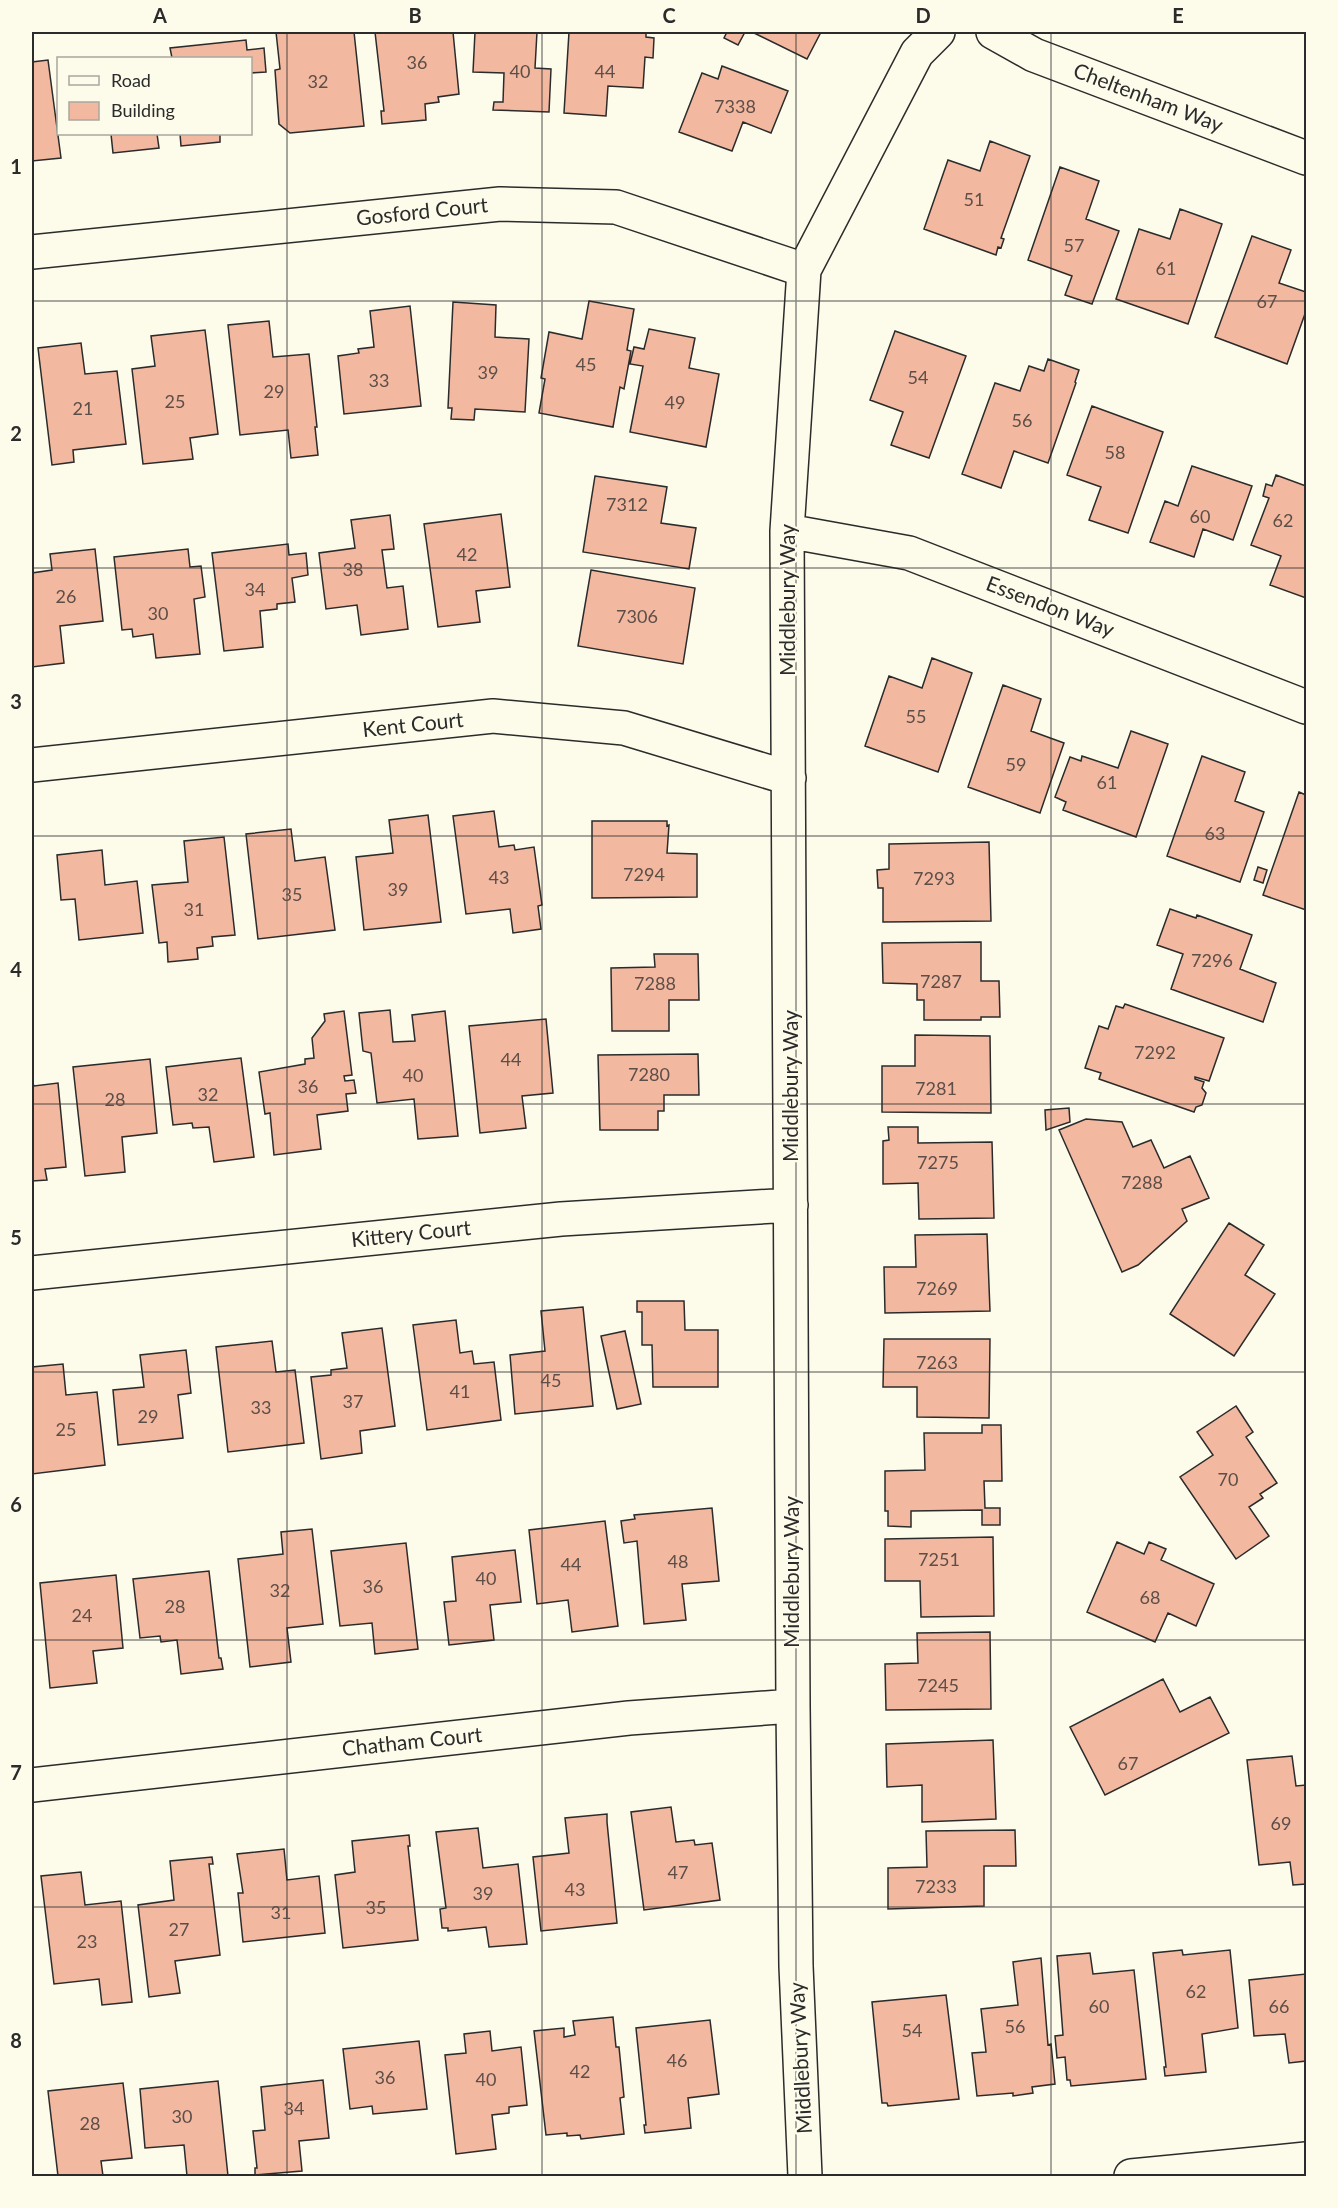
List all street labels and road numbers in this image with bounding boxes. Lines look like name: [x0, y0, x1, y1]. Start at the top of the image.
street label: Cheltenham Way: [1070, 57, 1227, 137]
street label: Gosford Court: [355, 191, 489, 230]
street label: Middlebury Way: [774, 524, 799, 676]
street label: Essendon Way: [983, 570, 1118, 642]
street label: Kent Court: [361, 706, 465, 741]
street label: Middlebury Way: [777, 1010, 802, 1162]
street label: Kittery Court: [350, 1214, 472, 1251]
street label: Middlebury Way: [778, 1496, 803, 1648]
street label: Chatham Court: [340, 1721, 484, 1760]
street label: Middlebury Way: [783, 1981, 816, 2135]

